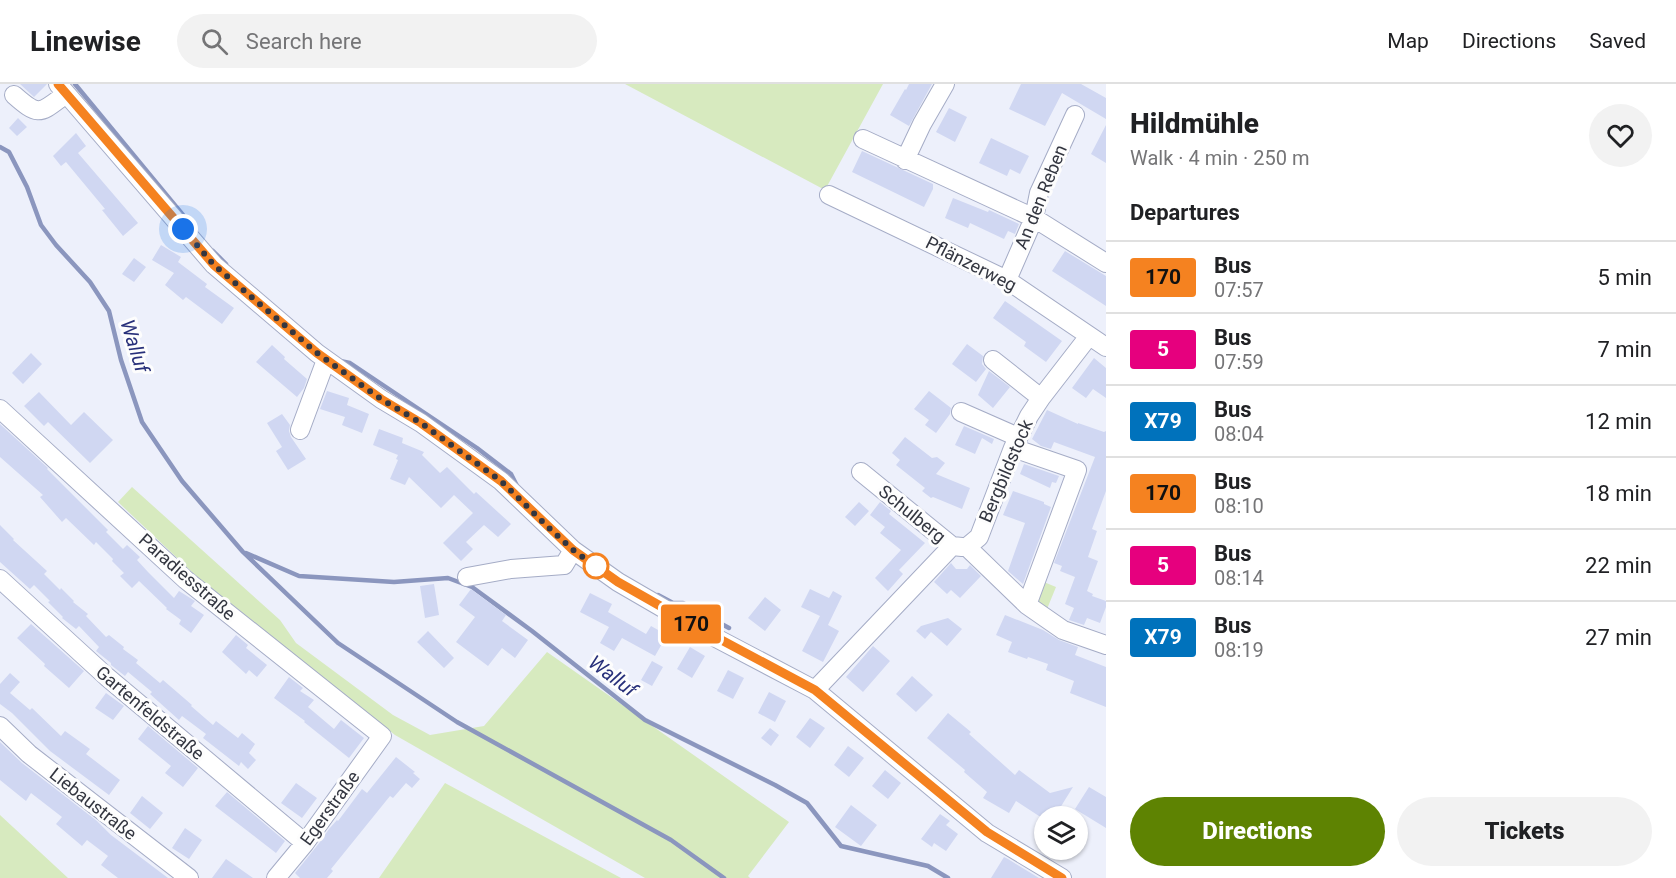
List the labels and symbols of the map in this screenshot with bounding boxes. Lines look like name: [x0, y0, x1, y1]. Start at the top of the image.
street label: An den Reben: [1010, 142, 1071, 252]
your location: [168, 214, 198, 244]
street label: Pflänzerweg: [922, 232, 1020, 295]
water label: Walluf: [116, 317, 155, 378]
street label: Bergbildstock: [974, 415, 1037, 525]
street label: Schulberg: [875, 480, 950, 547]
street label: Paradiesstraße: [135, 529, 240, 624]
unlabelled marker: [583, 553, 609, 579]
line badge: 170: [656, 604, 726, 644]
water label: Walluf: [584, 650, 644, 703]
street label: Gartenfeldstraße: [92, 661, 209, 764]
street label: Liebaustraße: [46, 763, 141, 844]
street label: Egerstraße: [296, 766, 364, 849]

